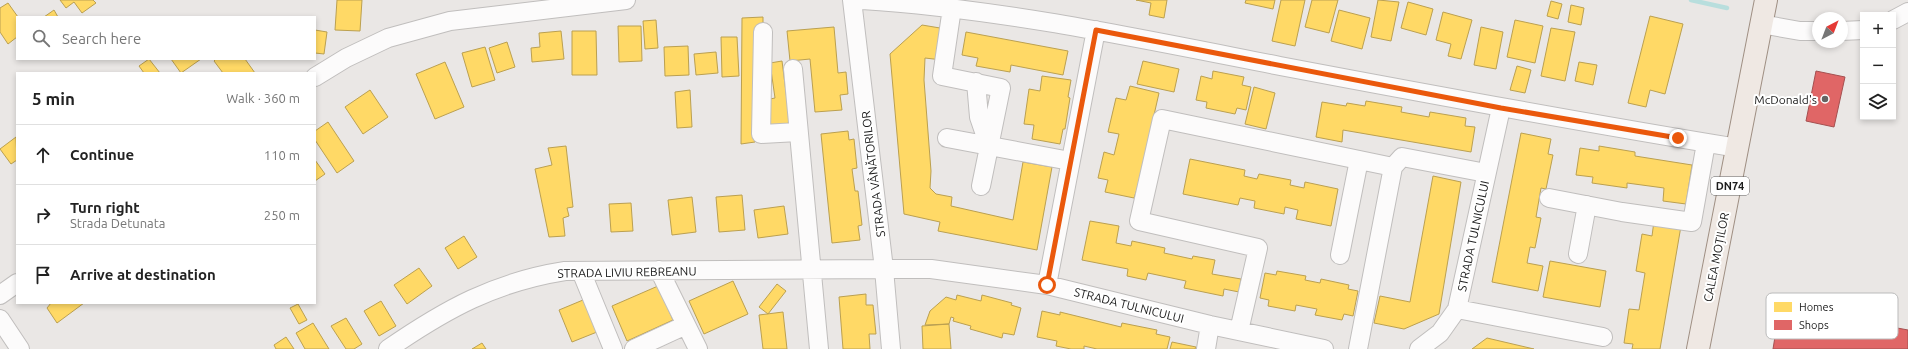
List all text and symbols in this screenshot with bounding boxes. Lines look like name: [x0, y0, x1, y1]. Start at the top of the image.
north arrow: [1812, 12, 1848, 48]
map controls: [1860, 12, 1896, 120]
button: +: [1860, 12, 1896, 48]
search box: [16, 16, 316, 60]
icon: search: [30, 27, 52, 49]
text: Search here: [62, 30, 141, 47]
button: −: [1860, 48, 1896, 84]
button: layers: [1860, 84, 1896, 120]
text: 5 min: [32, 89, 75, 108]
text: Walk · 360 m: [226, 91, 300, 105]
place label: McDonald's: [1754, 93, 1817, 106]
marker: McDonald's: [1820, 94, 1830, 104]
street label: STRADA VÂNĂTORILOR: [859, 110, 887, 238]
route end: [1669, 129, 1687, 147]
icon: ahead: [32, 144, 54, 166]
text: Continue: [70, 146, 134, 163]
text: 110 m: [264, 148, 300, 162]
road number: DN74: [1711, 177, 1749, 195]
street label: STRADA TULNICULUI: [1455, 179, 1491, 293]
text: Turn right: [70, 199, 140, 216]
icon: right: [32, 204, 54, 226]
text: 250 m: [264, 208, 300, 222]
street label: CALEA MOȚILOR: [1701, 211, 1731, 303]
text: Strada Detunata: [70, 216, 166, 230]
icon: arrive: [32, 264, 54, 286]
street label: STRADA LIVIU REBREANU: [557, 264, 697, 280]
text: Arrive at destination: [70, 266, 216, 283]
route start: [1038, 276, 1056, 294]
street label: STRADA TULNICULUI: [1073, 285, 1185, 325]
legend: [1766, 293, 1898, 339]
text: Homes: [1799, 301, 1834, 313]
text: Shops: [1799, 319, 1829, 331]

